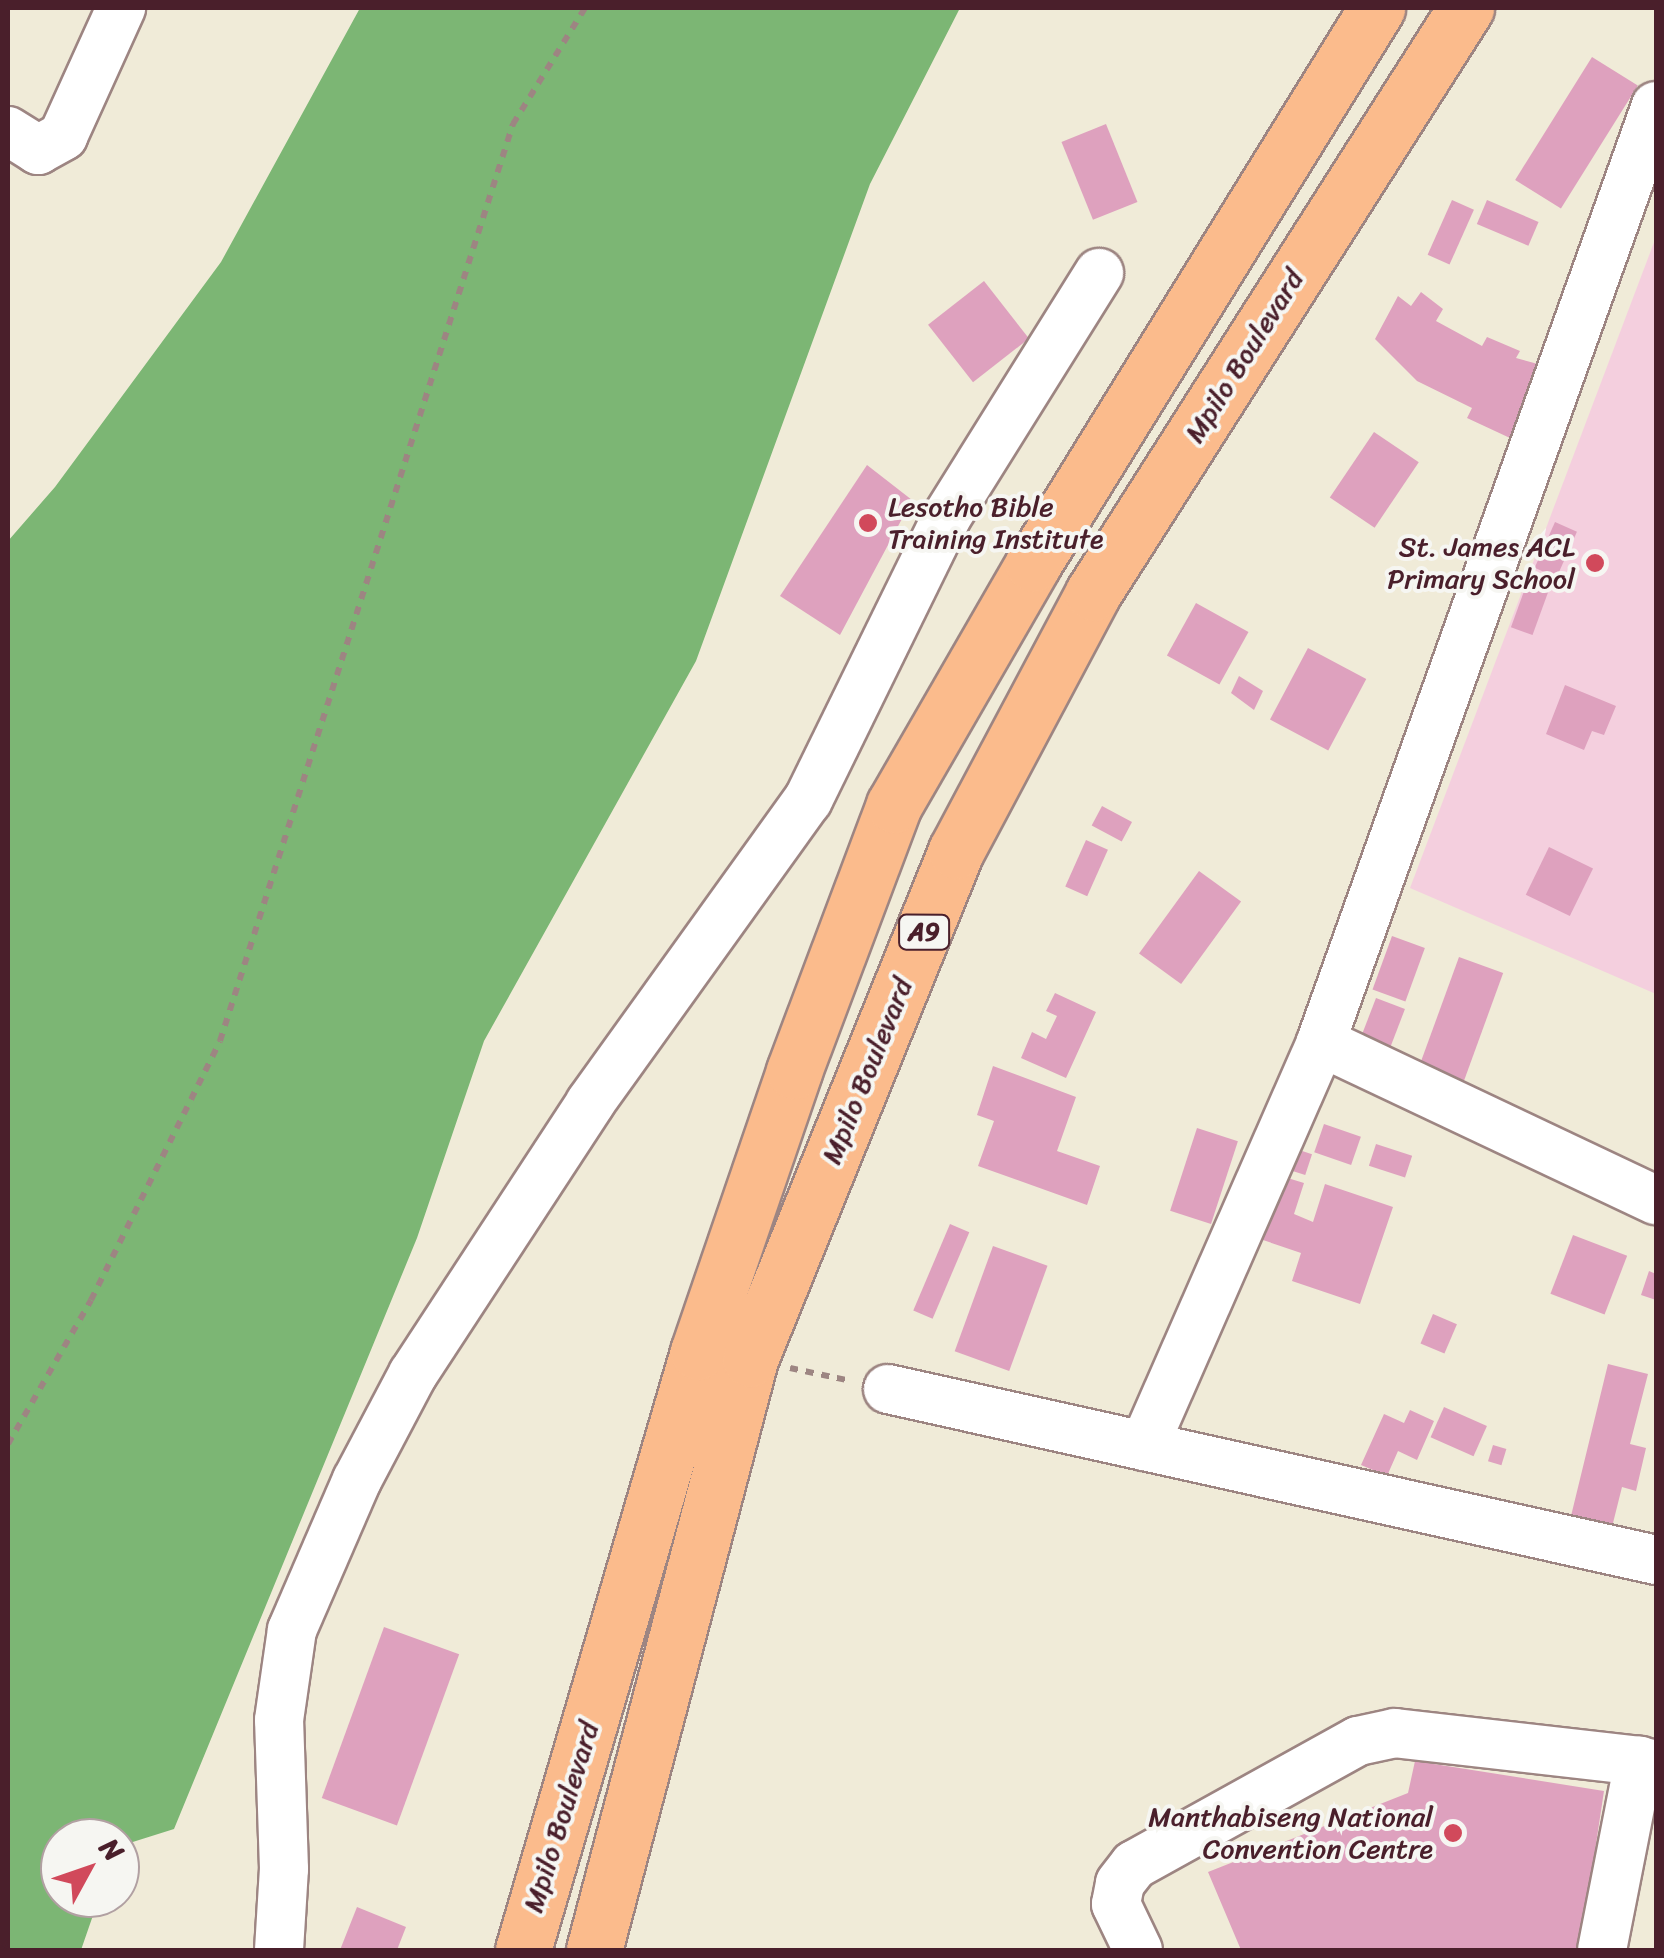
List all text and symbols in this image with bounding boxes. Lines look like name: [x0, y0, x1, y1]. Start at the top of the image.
street label: Mpilo Boulevard: [1178, 264, 1310, 448]
place label: Lesotho Bible Training Institute: [888, 490, 1105, 556]
marker: Lesotho Bible Training Institute: [857, 512, 879, 534]
place label: St. James ACL Primary School: [1387, 530, 1575, 596]
marker: St. James ACL Primary School: [1584, 552, 1606, 574]
road number: A9: [896, 912, 952, 952]
street label: Mpilo Boulevard: [815, 974, 919, 1168]
street label: Mpilo Boulevard: [516, 1718, 606, 1916]
place label: Manthabiseng National Convention Centre: [1149, 1800, 1433, 1866]
north arrow: [40, 1818, 140, 1918]
marker: Manthabiseng National Convention Centre: [1442, 1822, 1464, 1844]
text: N: [87, 1826, 137, 1873]

